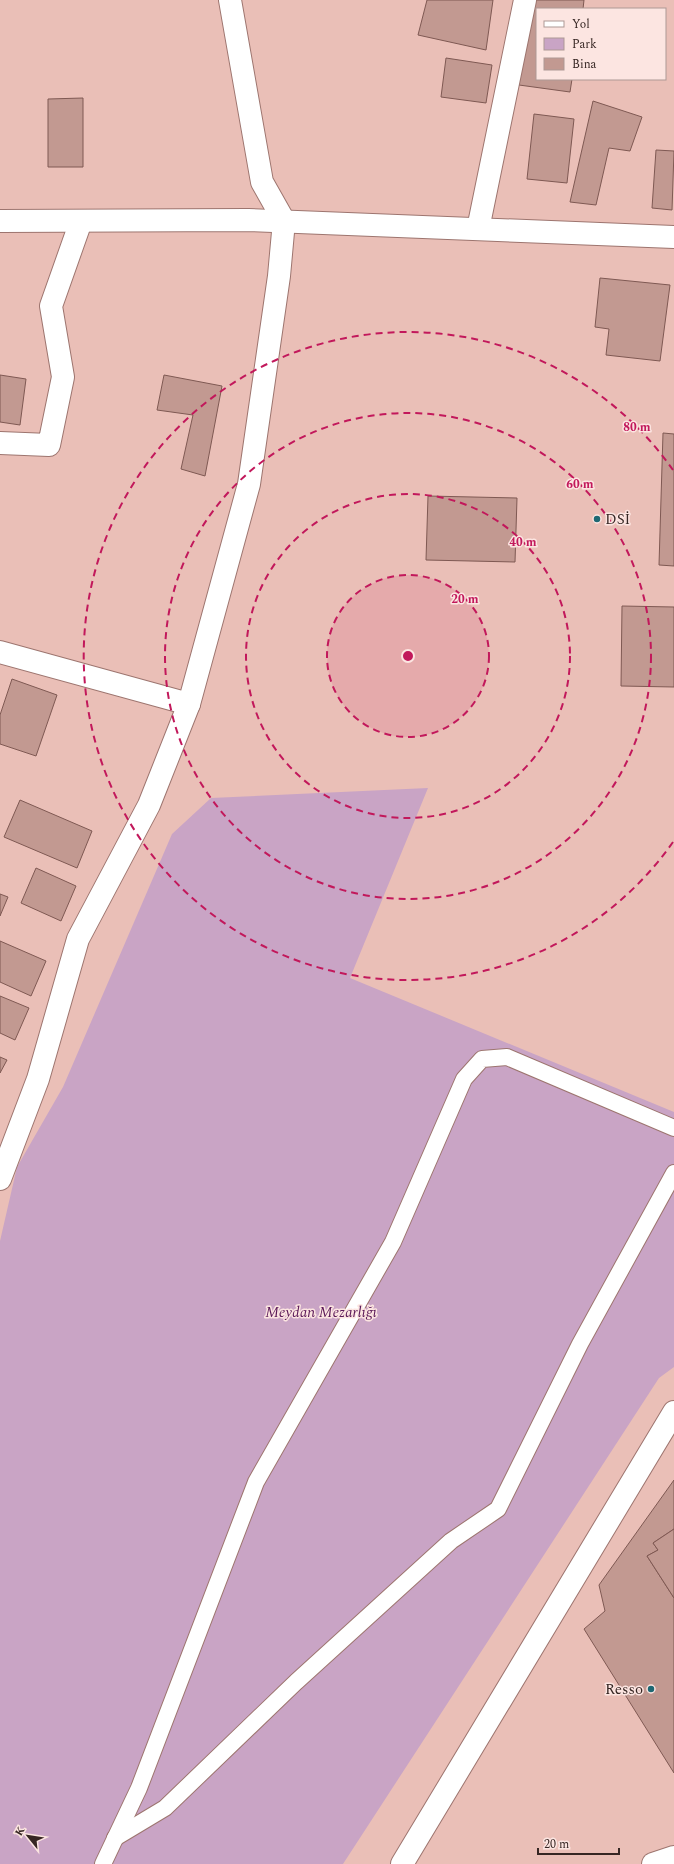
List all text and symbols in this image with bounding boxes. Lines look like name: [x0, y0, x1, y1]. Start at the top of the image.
legend: [536, 8, 666, 80]
text: Yol: [572, 15, 590, 34]
text: Park: [572, 35, 597, 54]
text: Bina: [572, 55, 597, 74]
text: 80 m: [623, 418, 651, 437]
text: 60 m: [566, 475, 594, 494]
place label: DSİ: [605, 508, 630, 531]
marker: DSİ: [592, 514, 602, 524]
text: 40 m: [509, 533, 537, 552]
text: 20 m: [451, 590, 479, 609]
centre of rings: [401, 649, 415, 663]
park label: Meydan Mezarlığı: [265, 1301, 377, 1324]
place label: Resso: [605, 1678, 643, 1701]
marker: Resso: [646, 1684, 656, 1694]
north arrow: [8, 1816, 48, 1856]
text: K: [10, 1823, 30, 1839]
scale bar: [538, 1830, 619, 1856]
text: 20 m: [544, 1835, 569, 1854]

